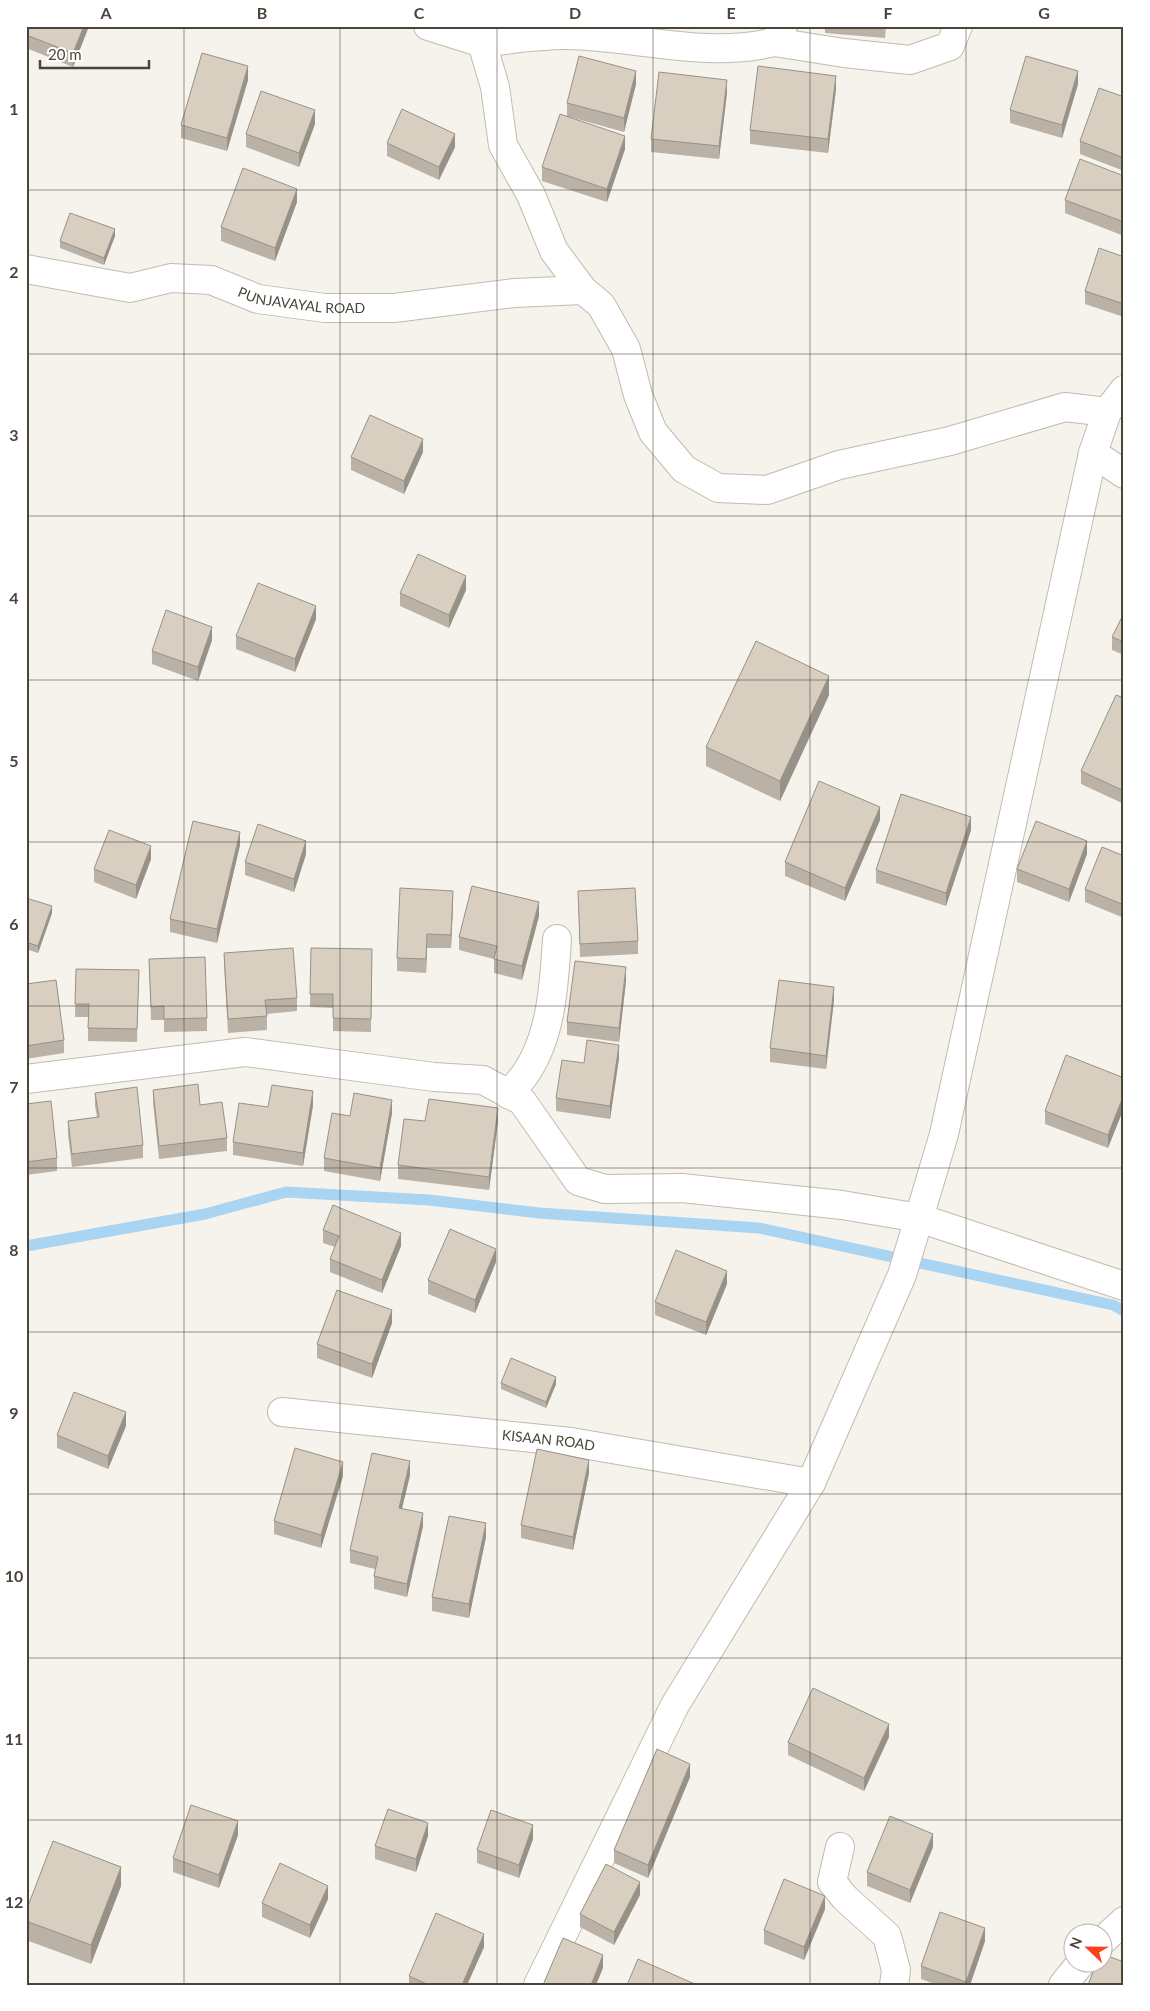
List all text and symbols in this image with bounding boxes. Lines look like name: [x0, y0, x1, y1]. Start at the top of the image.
text: A: [99, 3, 112, 22]
text: B: [257, 3, 267, 22]
text: C: [414, 3, 425, 22]
text: D: [569, 3, 581, 22]
text: E: [726, 3, 736, 22]
text: F: [883, 3, 893, 22]
text: G: [1038, 3, 1050, 22]
scale bar: [40, 38, 149, 70]
text: 20 m: [48, 45, 82, 63]
text: 1: [9, 99, 19, 118]
text: 2: [9, 262, 19, 281]
street label: PUNJAVAYAL ROAD: [236, 283, 365, 316]
text: 3: [9, 425, 19, 444]
text: 4: [9, 588, 19, 607]
text: 5: [9, 751, 19, 770]
text: 6: [9, 914, 19, 933]
text: 7: [9, 1077, 19, 1096]
text: 8: [9, 1240, 19, 1259]
text: 9: [9, 1403, 19, 1422]
street label: KISAAN ROAD: [501, 1426, 596, 1454]
text: 10: [5, 1566, 23, 1585]
text: 11: [5, 1729, 23, 1748]
text: 12: [5, 1892, 23, 1911]
north arrow: [1062, 1924, 1112, 1974]
text: N: [1066, 1935, 1085, 1951]

